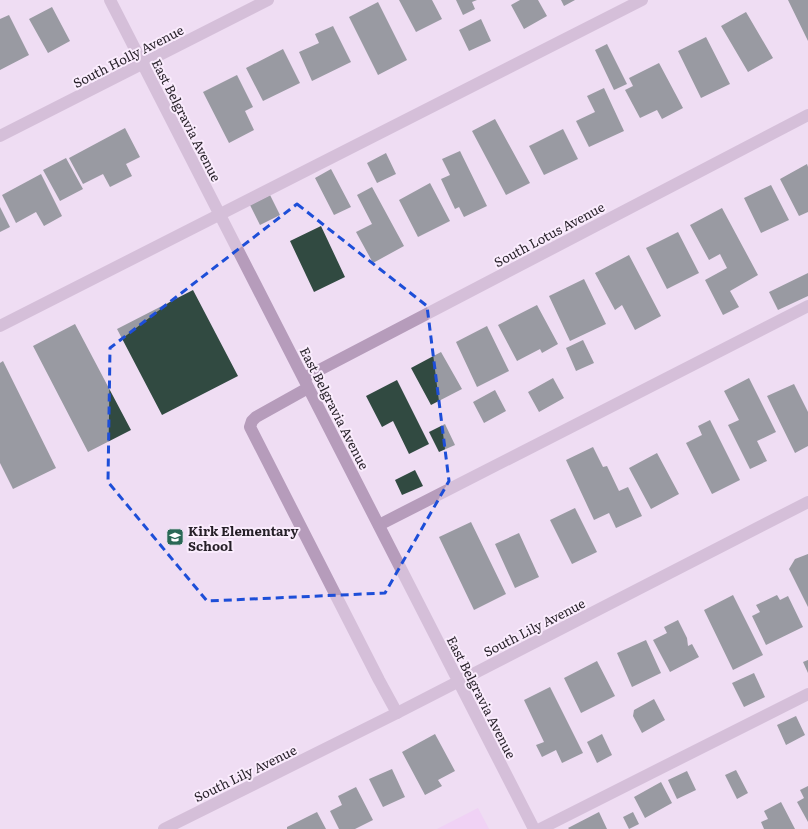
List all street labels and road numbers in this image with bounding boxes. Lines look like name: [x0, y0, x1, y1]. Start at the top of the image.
street label: South Holly Avenue: [69, 20, 187, 92]
street label: East Belgravia Avenue: [148, 55, 226, 185]
street label: South Lotus Avenue: [490, 197, 608, 271]
street label: East Belgravia Avenue: [296, 343, 374, 473]
street label: South Lily Avenue: [480, 593, 588, 661]
street label: East Belgravia Avenue: [443, 632, 521, 762]
street label: South Lily Avenue: [191, 740, 300, 806]

